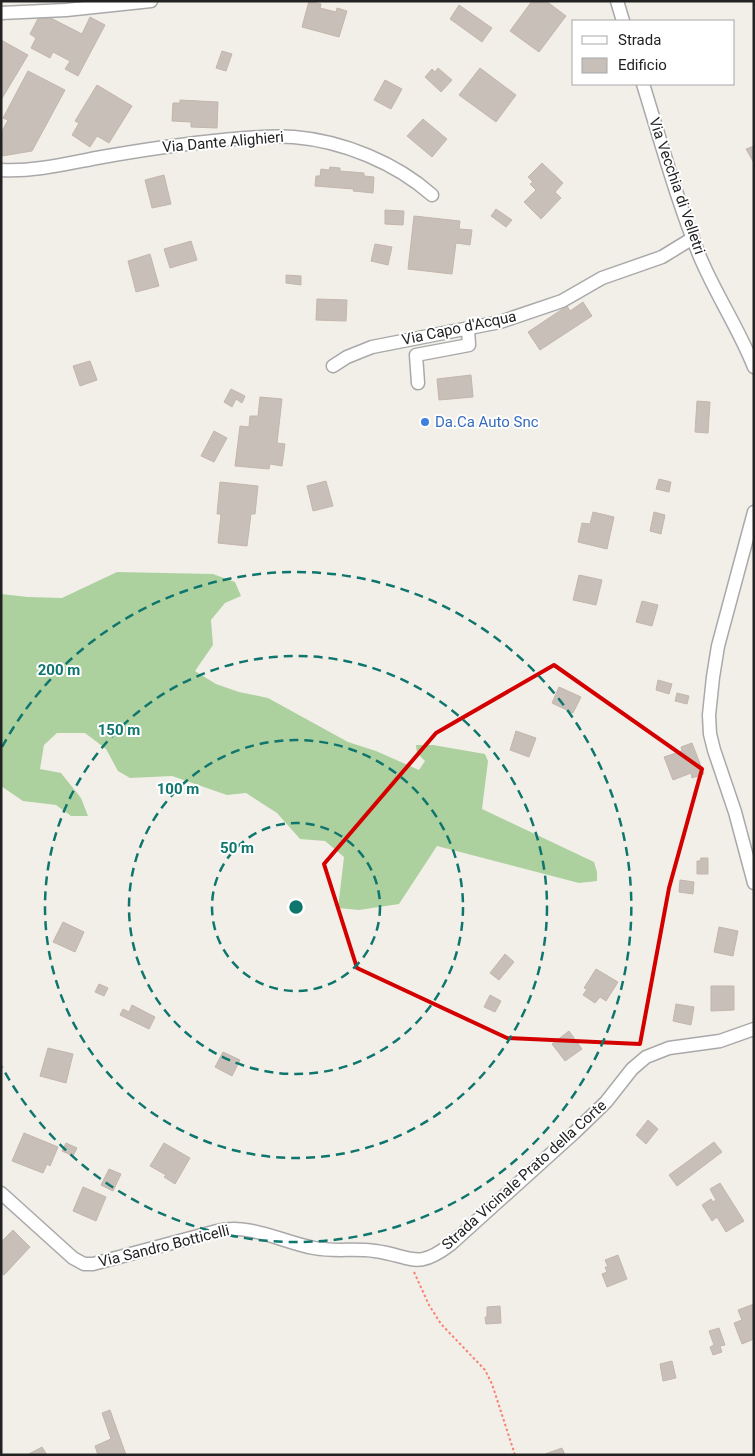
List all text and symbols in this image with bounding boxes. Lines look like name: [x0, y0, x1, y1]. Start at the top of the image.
legend: [572, 20, 735, 85]
text: Strada: [618, 31, 661, 49]
text: Edificio: [618, 56, 667, 74]
street label: Via Vecchia di Velletri: [645, 115, 709, 257]
street label: Via Dante Alighieri: [161, 128, 285, 156]
street label: Via Capo d'Acqua: [400, 307, 518, 349]
place label: Da.Ca Auto Snc: [435, 413, 539, 431]
marker: Da.Ca Auto Snc: [419, 416, 431, 428]
text: 200 m: [38, 661, 80, 679]
text: 150 m: [98, 721, 140, 739]
text: 100 m: [157, 780, 199, 798]
text: 50 m: [220, 839, 254, 857]
centre of rings: [287, 898, 305, 916]
street label: Strada Vicinale Prato della Corte: [438, 1096, 610, 1254]
street label: Via Sandro Botticelli: [97, 1221, 231, 1271]

